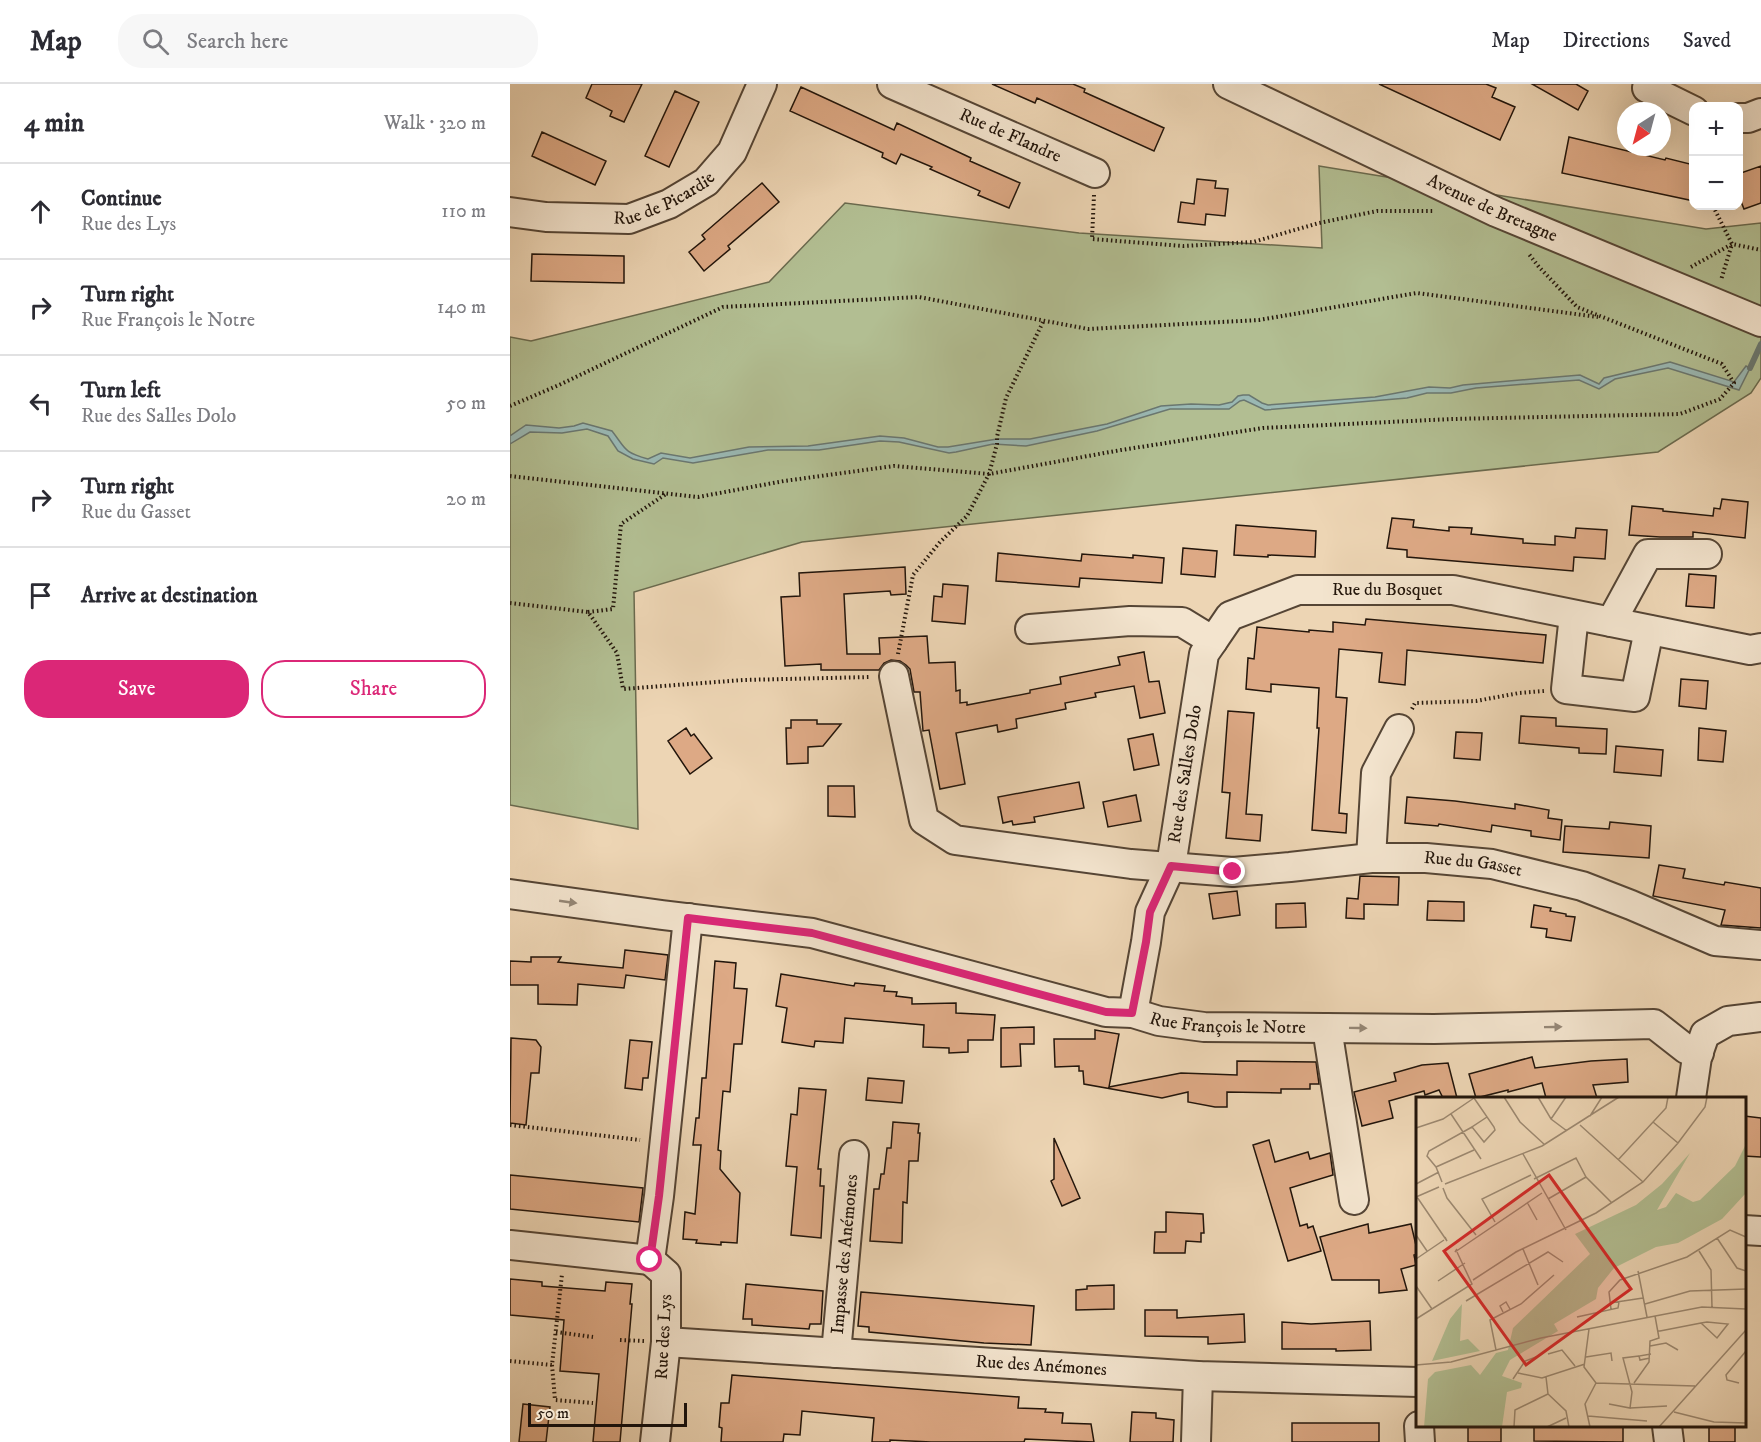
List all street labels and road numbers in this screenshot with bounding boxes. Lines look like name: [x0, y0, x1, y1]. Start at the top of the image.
street label: Rue de Flandre: [956, 104, 1064, 168]
street label: Rue de Picardie: [613, 168, 720, 231]
street label: Avenue de Bretagne: [1423, 170, 1561, 247]
street label: Rue du Bosquet: [1332, 579, 1443, 601]
street label: Rue des Salles Dolo: [1164, 703, 1207, 845]
street label: Rue du Gasset: [1423, 847, 1525, 882]
street label: Rue François le Notre: [1147, 1008, 1306, 1039]
street label: Impasse des Anémones: [827, 1173, 863, 1335]
street label: Rue des Lys: [651, 1294, 677, 1380]
street label: Rue des Anémones: [975, 1351, 1108, 1381]

